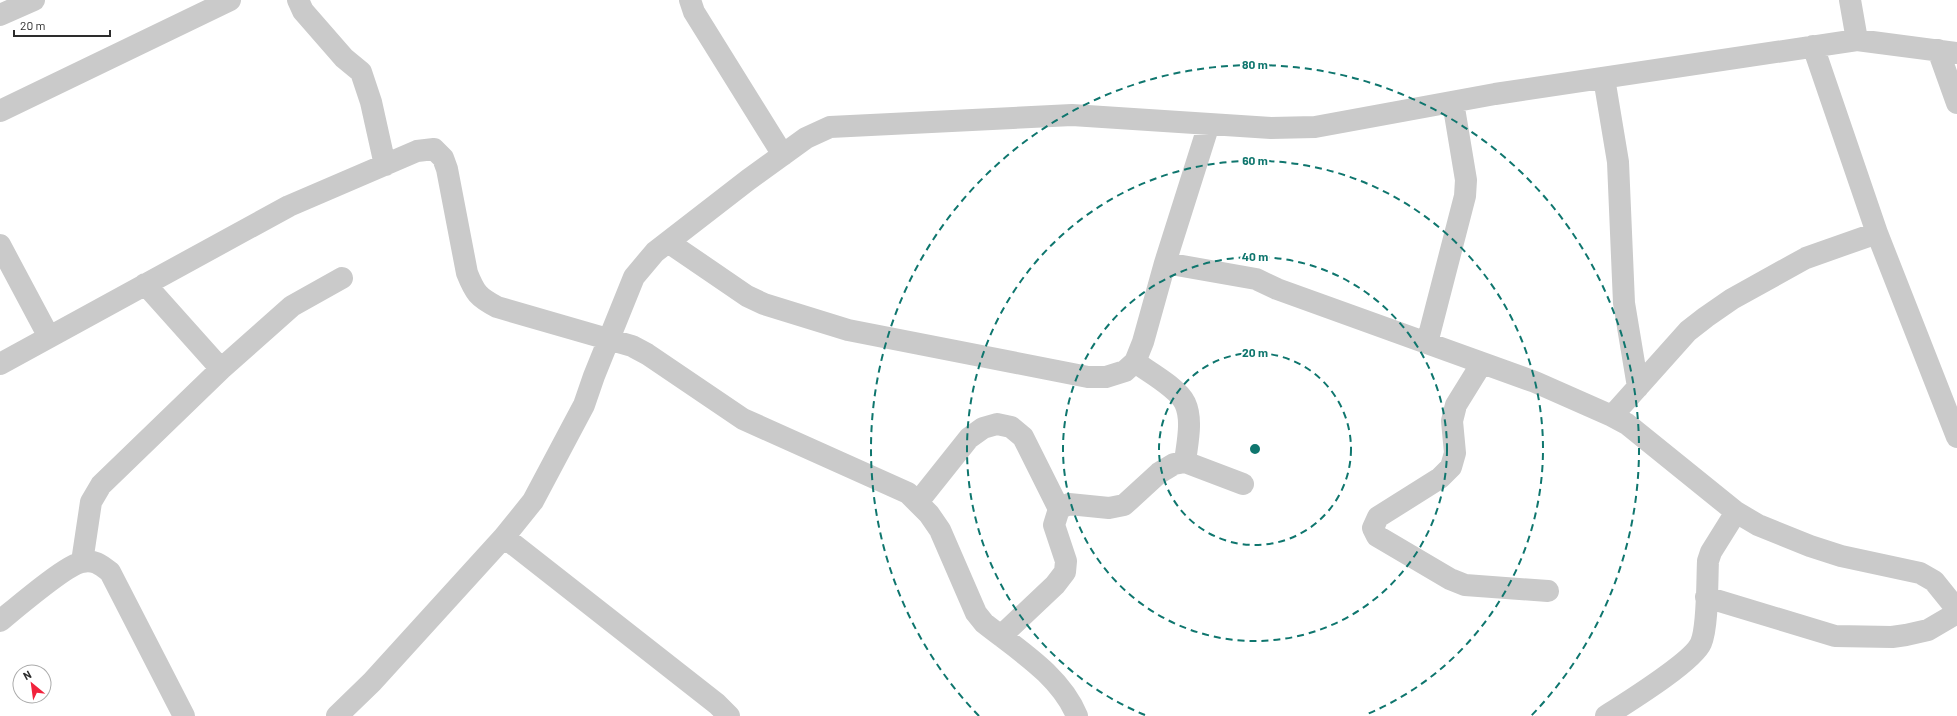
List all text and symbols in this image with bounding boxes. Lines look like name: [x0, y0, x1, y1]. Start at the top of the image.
scale bar: [14, 12, 110, 38]
text: 20 m: [20, 18, 46, 32]
text: 80 m: [1242, 57, 1268, 71]
text: 60 m: [1242, 153, 1268, 167]
text: 40 m: [1242, 249, 1268, 263]
text: 20 m: [1242, 345, 1268, 359]
centre of rings: [1248, 442, 1262, 456]
north arrow: [12, 664, 52, 704]
text: N: [21, 667, 33, 682]

